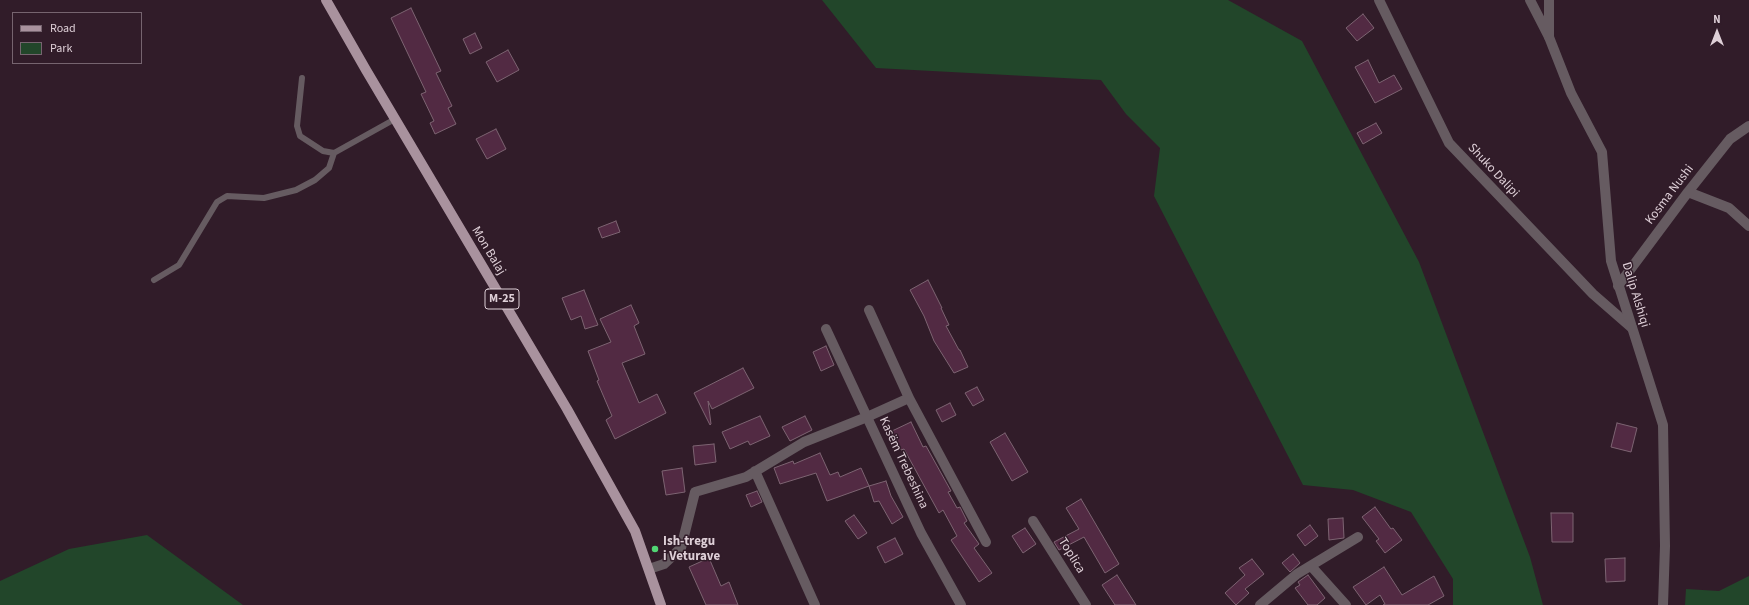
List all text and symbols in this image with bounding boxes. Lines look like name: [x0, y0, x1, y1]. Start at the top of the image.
legend: [12, 12, 142, 64]
north arrow: [1697, 12, 1737, 52]
text: N: [1713, 12, 1721, 27]
text: Road: [50, 20, 76, 37]
text: Park: [50, 40, 72, 57]
street label: Shuko Dalipi: [1464, 141, 1522, 201]
street label: Kosma Nushi: [1642, 162, 1698, 228]
street label: Mon Balaj: [468, 224, 508, 278]
street label: Dalip Alshiqi: [1618, 261, 1652, 329]
road number: M-25: [485, 289, 519, 309]
street label: Kasëm Trebeshina: [875, 415, 931, 511]
place label: Ish-tregu i Veturave: [663, 534, 720, 565]
street label: Toplica: [1054, 535, 1088, 577]
marker: Ish-tregu i Veturave: [650, 544, 660, 554]

